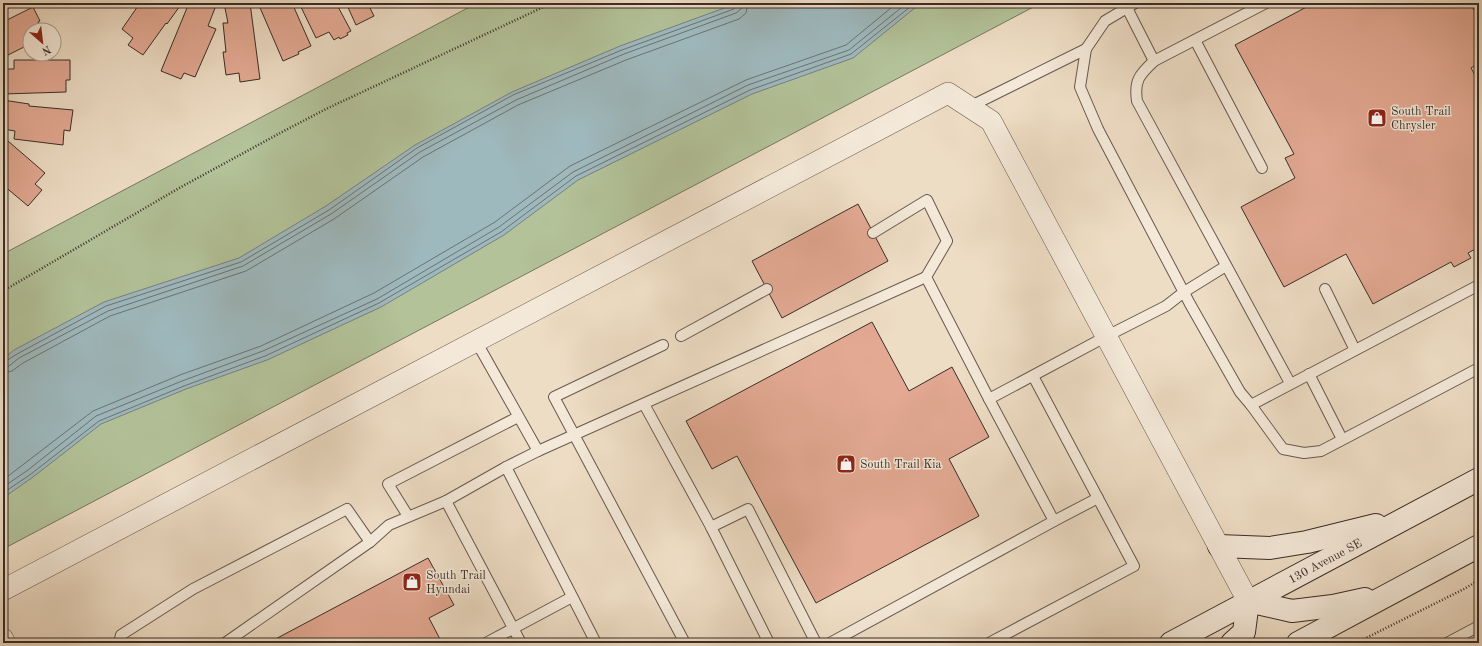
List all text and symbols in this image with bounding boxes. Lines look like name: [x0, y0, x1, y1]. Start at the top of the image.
north arrow: [22, 22, 62, 62]
text: N: [39, 43, 52, 57]
place label: South Trail Chrysler: [1391, 106, 1451, 132]
shop icon: South Trail Chrysler: [1366, 107, 1388, 129]
shop icon: South Trail Kia: [835, 453, 857, 475]
place label: South Trail Kia: [860, 459, 941, 471]
street label: 130 Avenue SE: [1287, 537, 1364, 586]
place label: South Trail Hyundai: [426, 570, 486, 596]
shop icon: South Trail Hyundai: [401, 571, 423, 593]

